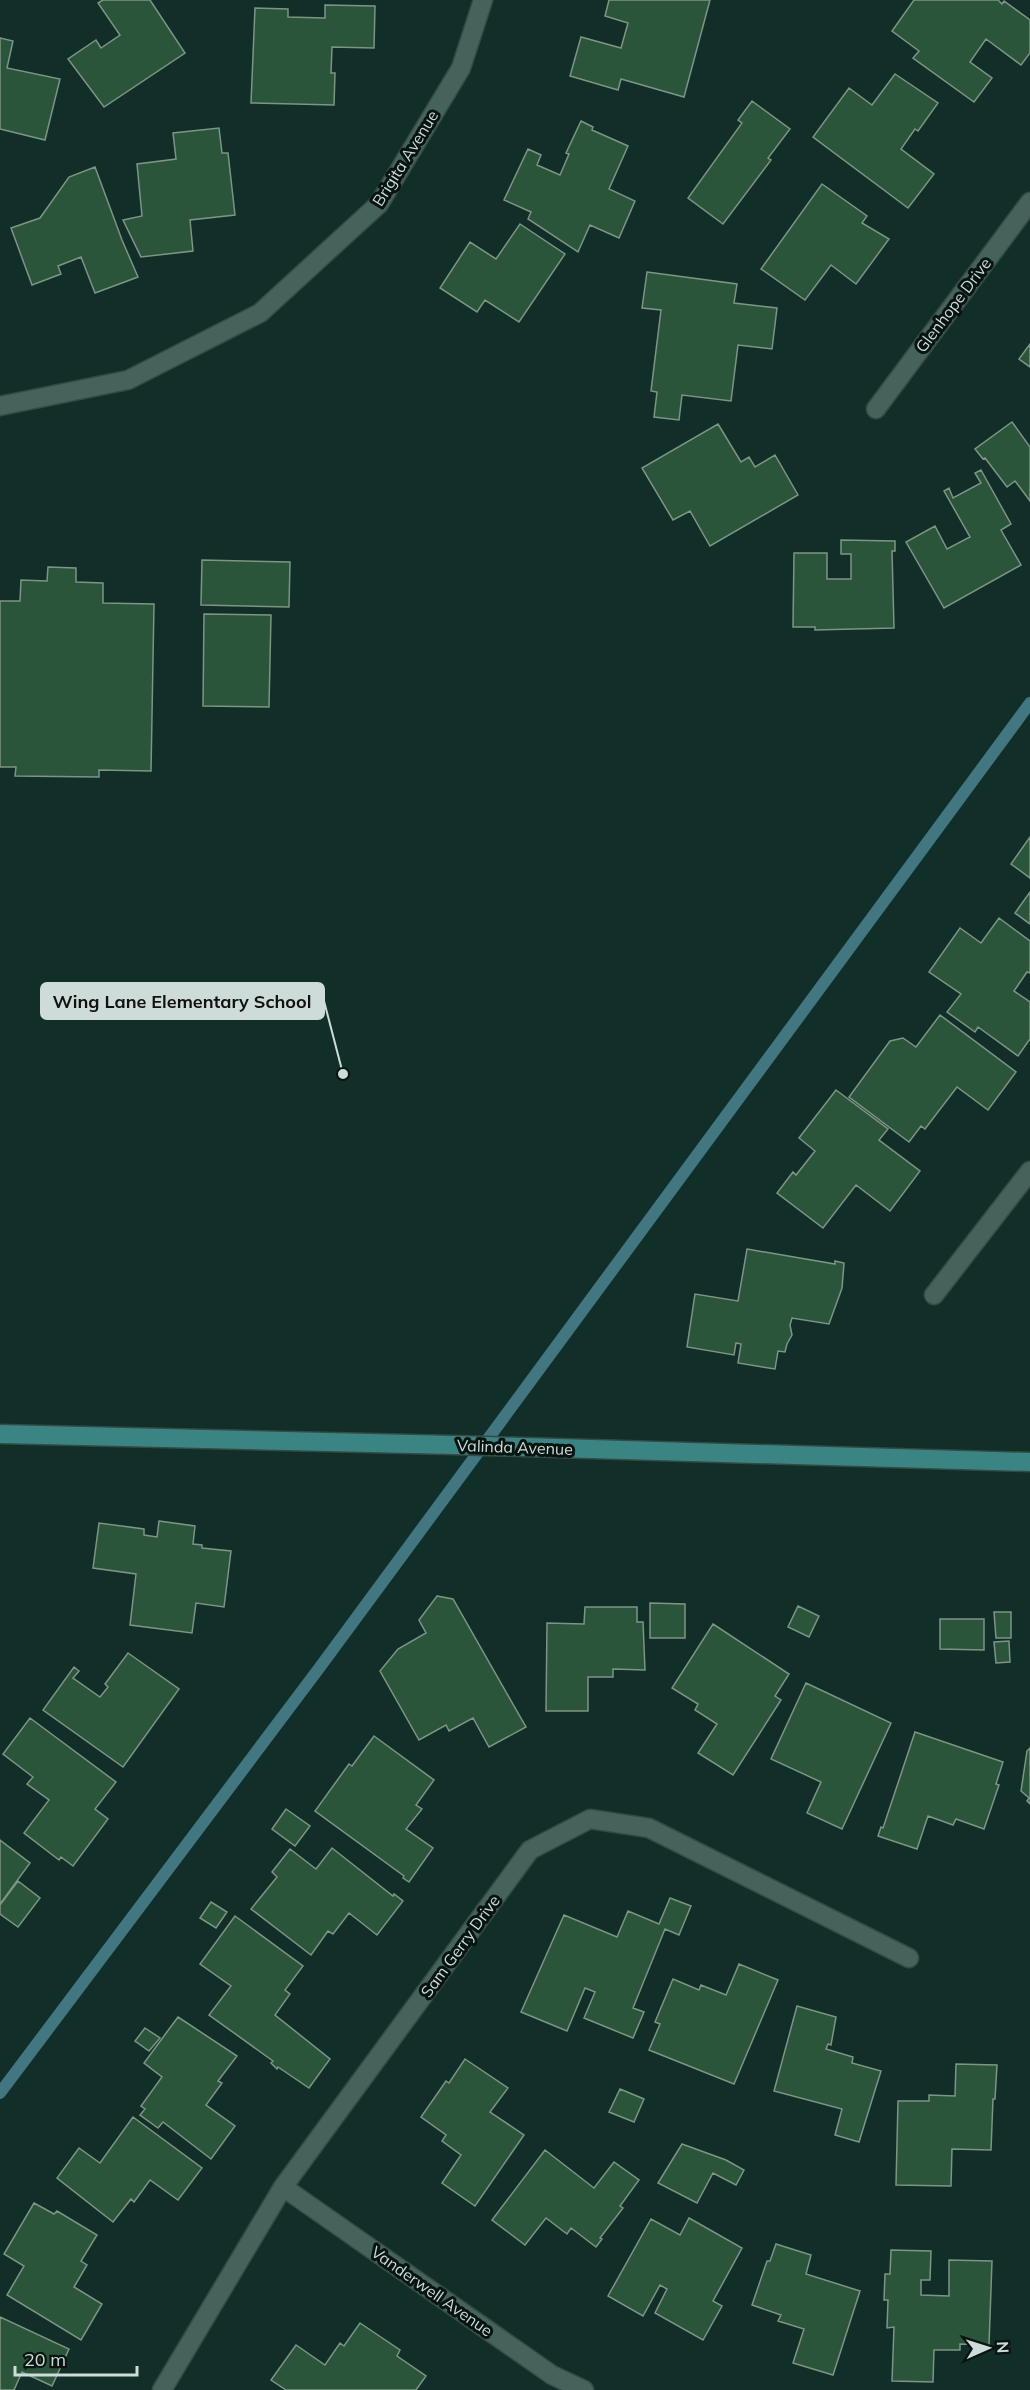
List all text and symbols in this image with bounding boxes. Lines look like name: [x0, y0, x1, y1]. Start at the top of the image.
street label: Brigita Avenue: [368, 106, 442, 210]
street label: Glenhope Drive: [911, 254, 995, 356]
callout: Wing Lane Elementary School: [41, 983, 324, 1019]
text: Wing Lane Elementary School: [53, 990, 311, 1013]
street label: Valinda Avenue: [457, 1435, 573, 1459]
street label: Sam Gerry Drive: [416, 1891, 504, 2001]
street label: Vanderwell Avenue: [367, 2242, 497, 2340]
north arrow: [958, 2318, 1018, 2378]
scale bar: [15, 2339, 136, 2377]
text: N: [993, 2341, 1013, 2354]
text: 20 m: [24, 2348, 66, 2371]

